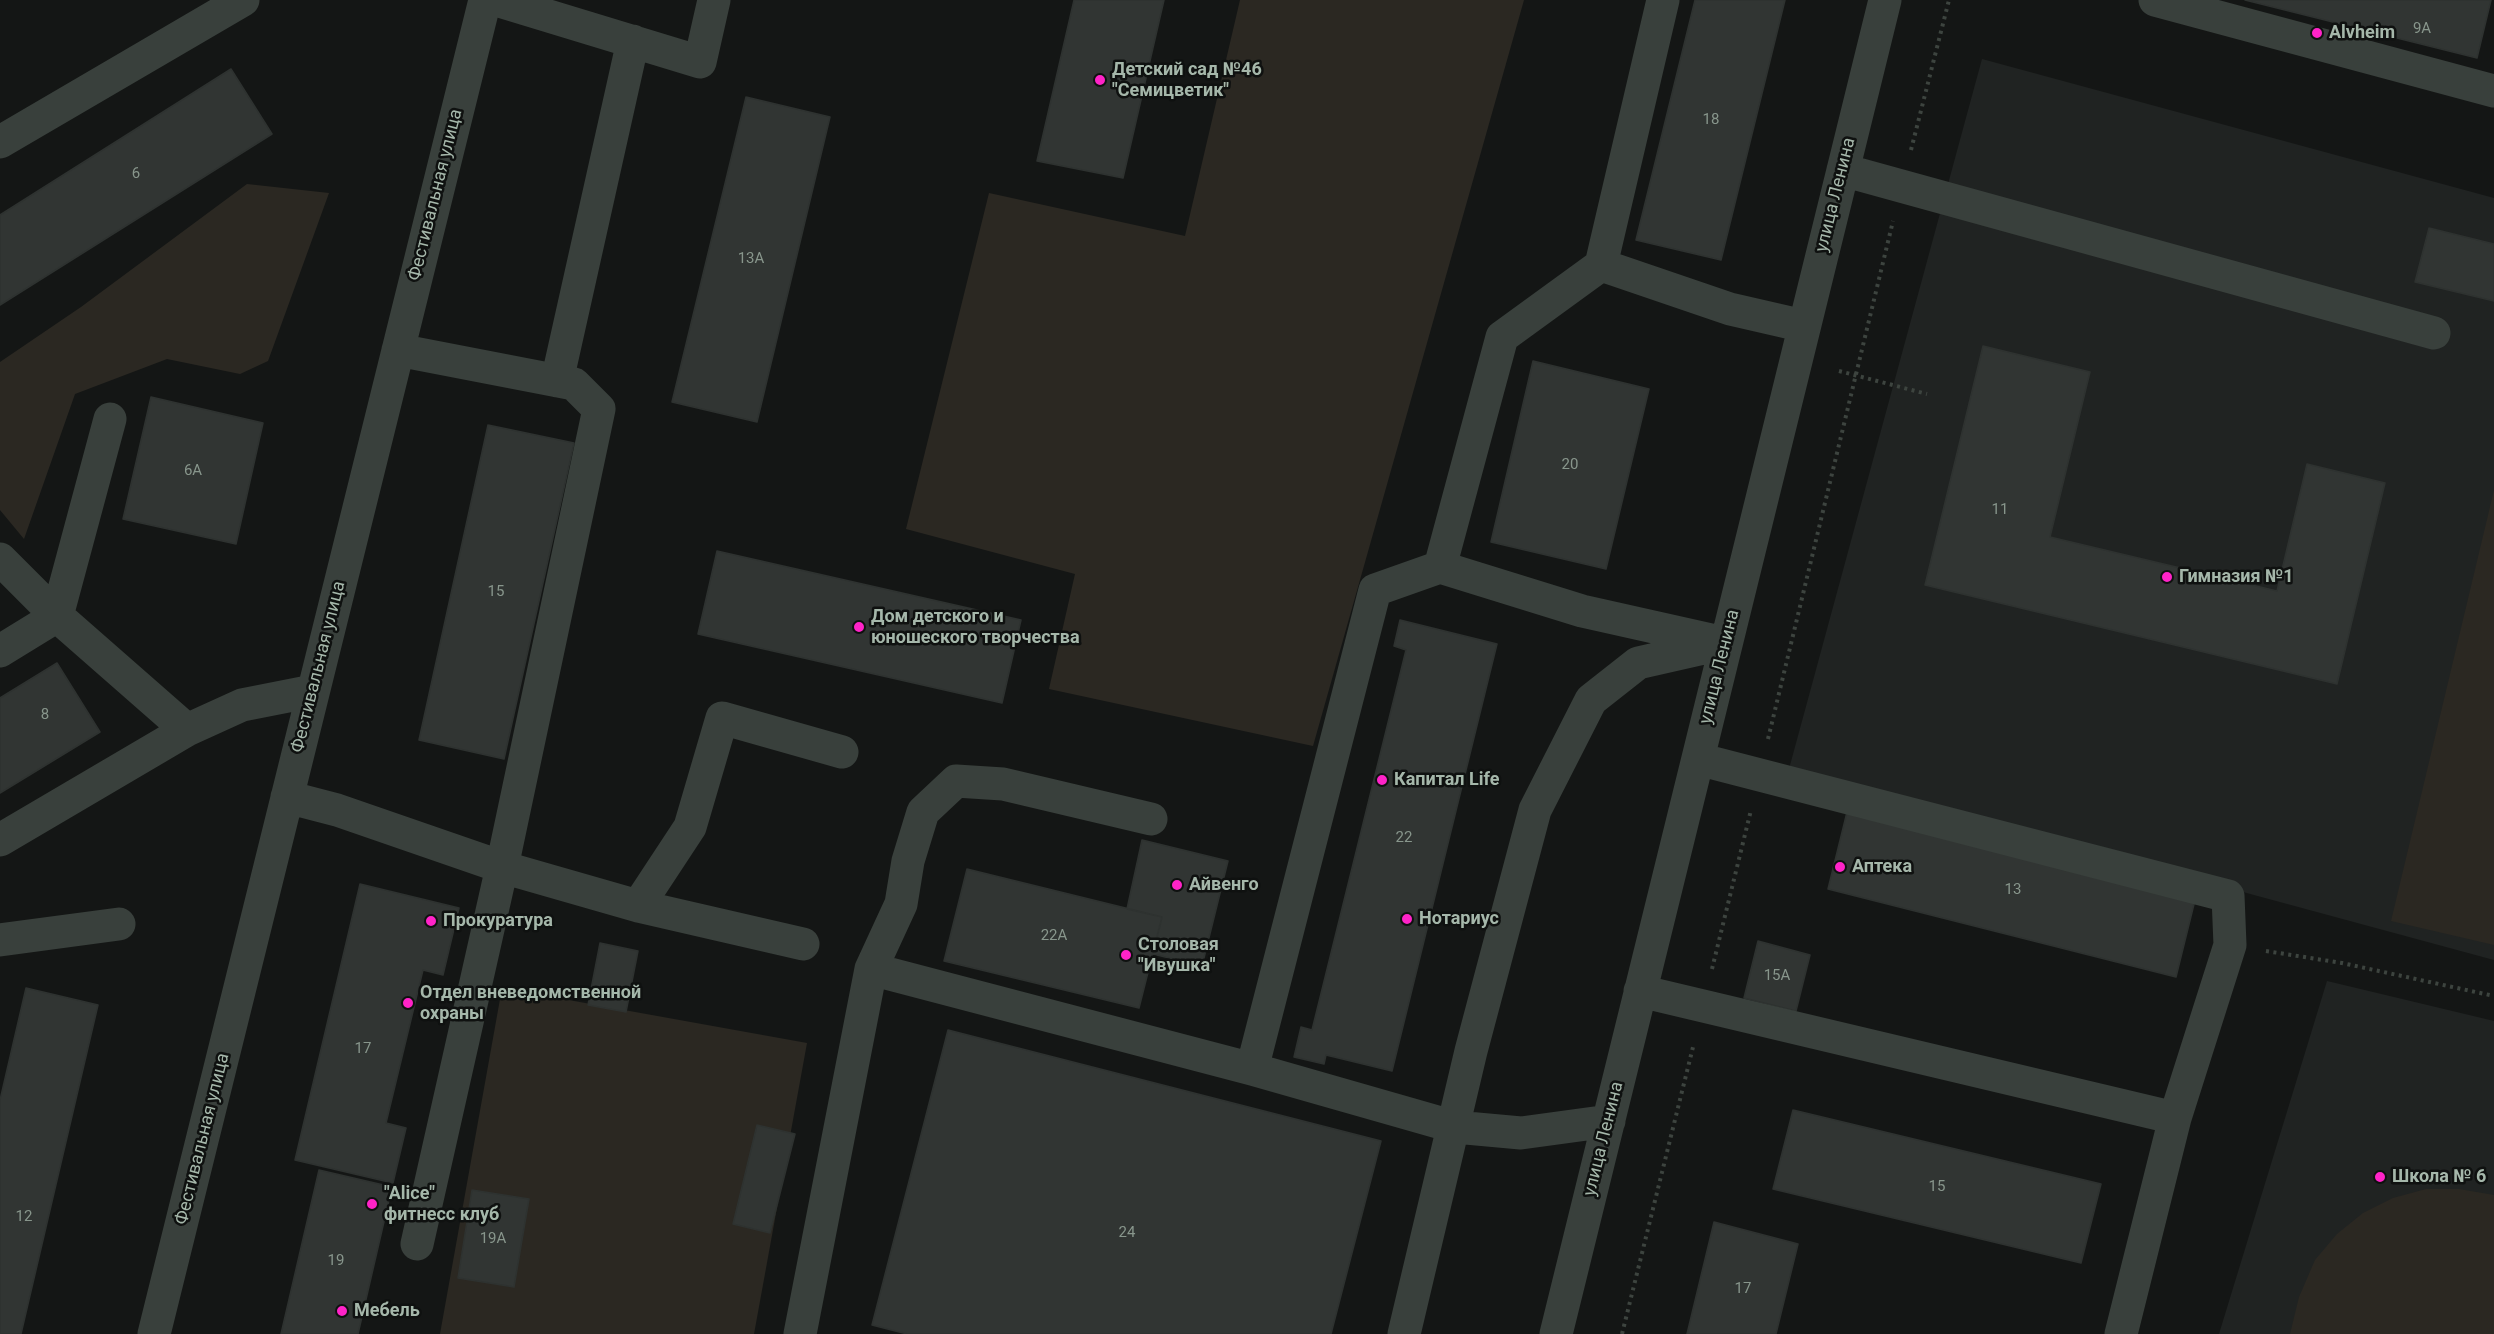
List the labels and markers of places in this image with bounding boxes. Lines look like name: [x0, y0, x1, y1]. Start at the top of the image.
place label: Alvheim: [2329, 22, 2395, 44]
marker: Alvheim: [2310, 26, 2324, 40]
place label: Детский сад №46 "Семицветик": [1112, 59, 1262, 101]
marker: Детский сад №46 "Семицветик": [1093, 73, 1107, 87]
place label: Гимназия №1: [2179, 566, 2294, 588]
marker: Гимназия №1: [2160, 570, 2174, 584]
place label: Дом детского и юношеского творчества: [871, 606, 1080, 648]
marker: Дом детского и юношеского творчества: [852, 620, 866, 634]
place label: Капитал Life: [1394, 769, 1499, 791]
marker: Капитал Life: [1375, 773, 1389, 787]
place label: Аптека: [1852, 856, 1912, 878]
marker: Аптека: [1833, 860, 1847, 874]
place label: Айвенго: [1189, 874, 1259, 896]
marker: Айвенго: [1170, 878, 1184, 892]
place label: Нотариус: [1419, 908, 1499, 930]
place label: Прокуратура: [443, 910, 553, 932]
marker: Нотариус: [1400, 912, 1414, 926]
marker: Прокуратура: [424, 914, 438, 928]
place label: Столовая "Ивушка": [1138, 934, 1219, 976]
marker: Столовая "Ивушка": [1119, 948, 1133, 962]
place label: Отдел вневедомственной охраны: [420, 982, 641, 1024]
marker: Отдел вневедомственной охраны: [401, 996, 415, 1010]
place label: Школа № 6: [2392, 1166, 2486, 1188]
marker: Школа № 6: [2373, 1170, 2387, 1184]
place label: "Alice" фитнесс клуб: [384, 1183, 499, 1226]
marker: "Alice" фитнесс клуб: [365, 1197, 379, 1211]
place label: Мебель: [354, 1300, 420, 1322]
marker: Мебель: [335, 1304, 349, 1318]

